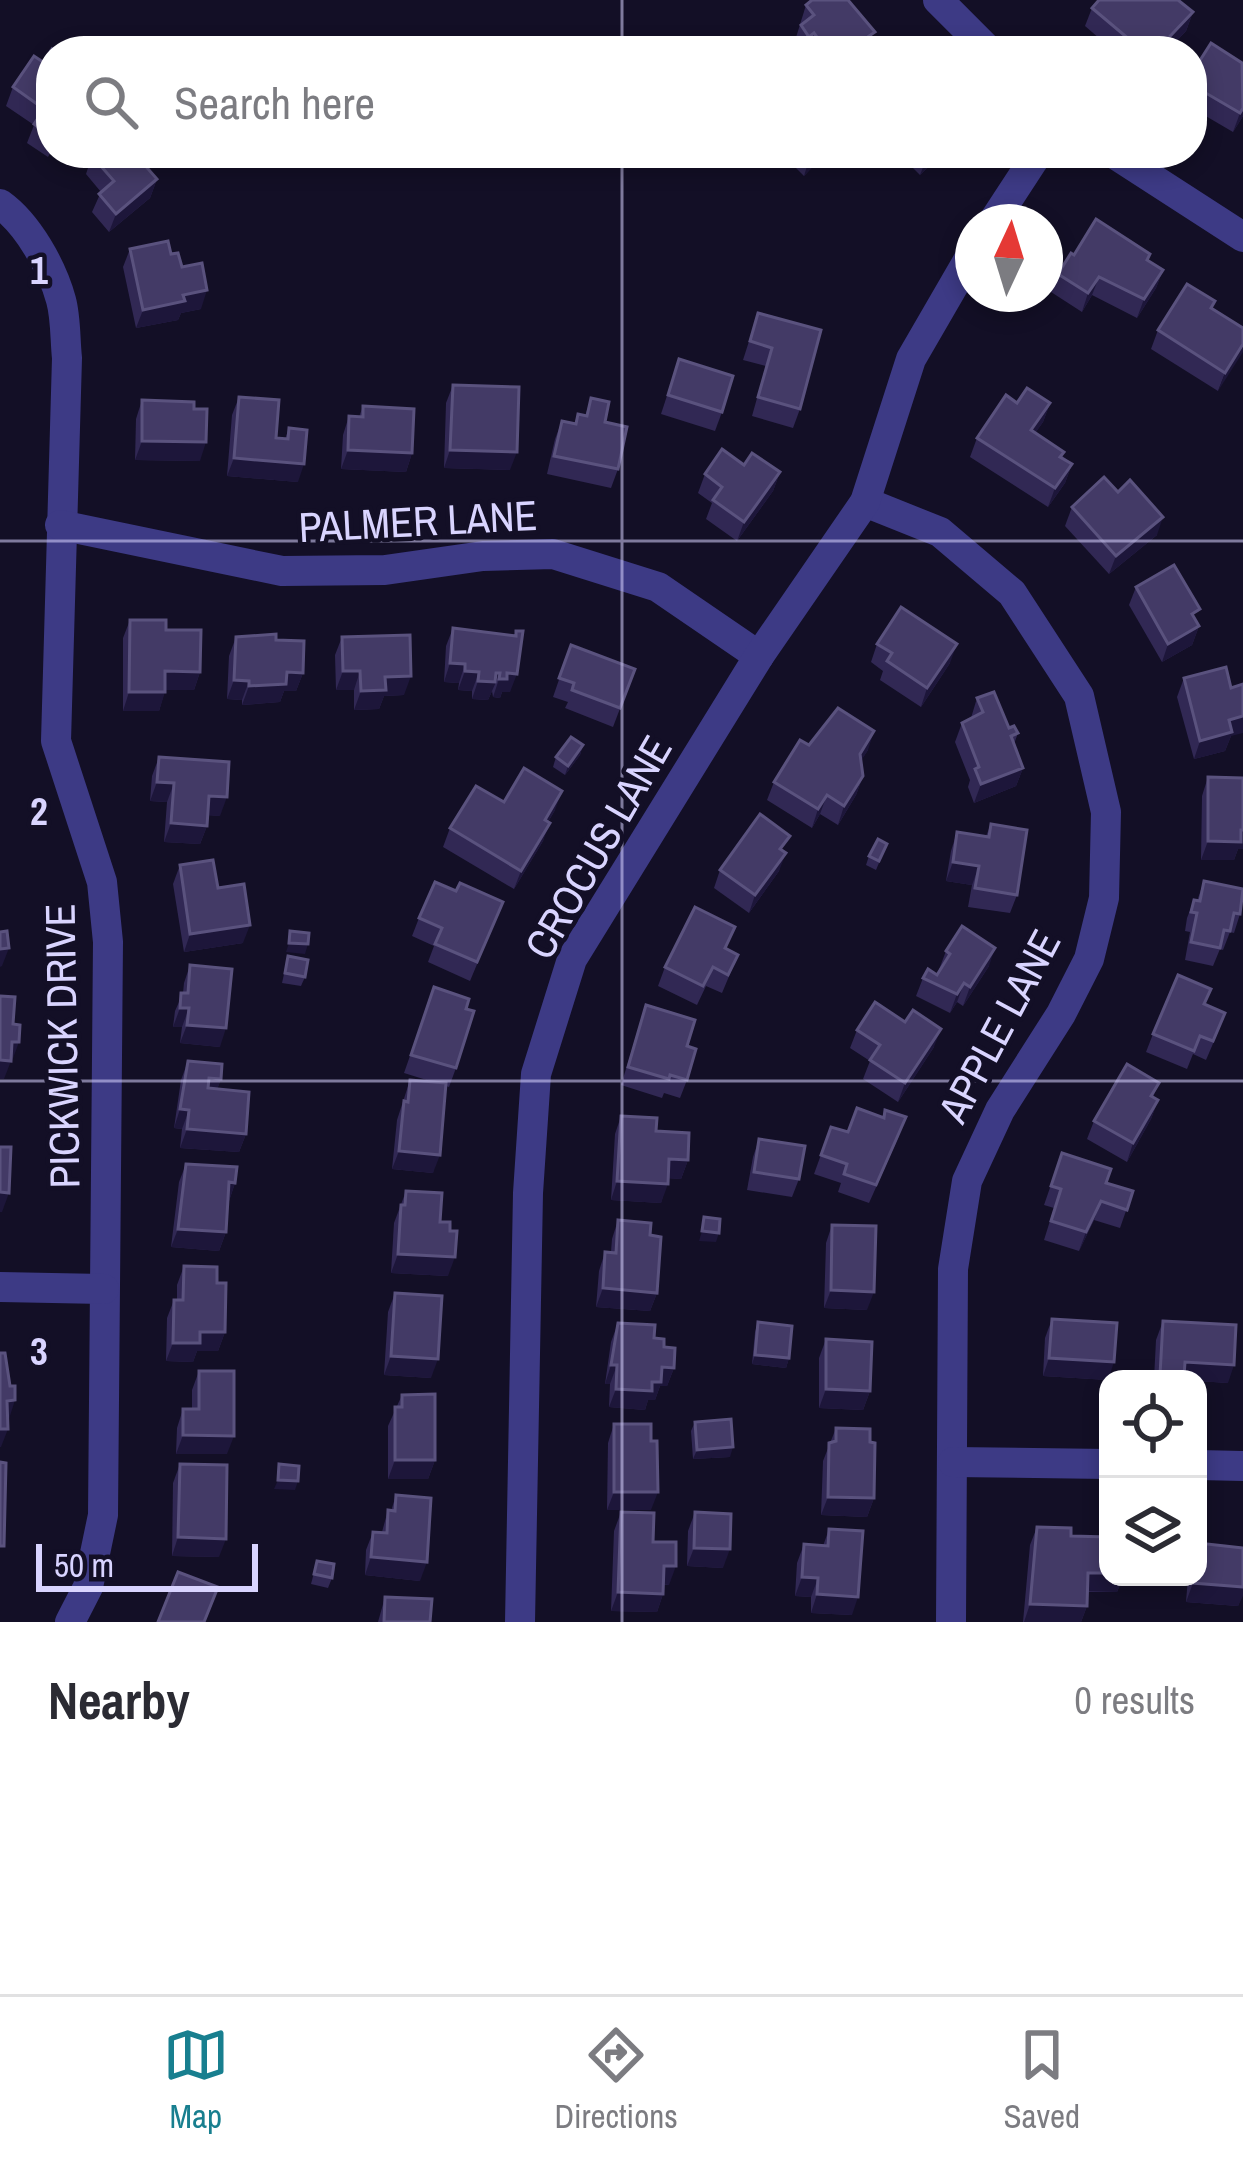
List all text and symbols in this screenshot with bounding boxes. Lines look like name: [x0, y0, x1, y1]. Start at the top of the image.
search box: [36, 36, 1207, 168]
icon: search: [78, 69, 144, 135]
text: Search here: [174, 72, 375, 133]
north arrow: [955, 204, 1063, 312]
text: 1: [30, 244, 48, 296]
street label: PALMER LANE: [297, 487, 539, 555]
street label: CROCUS LANE: [512, 725, 684, 969]
text: 2: [30, 785, 48, 837]
street label: PICKWICK DRIVE: [32, 903, 92, 1189]
street label: APPLE LANE: [924, 920, 1073, 1133]
text: 3: [30, 1325, 48, 1377]
map controls: [1099, 1370, 1207, 1586]
button: locate: [1099, 1370, 1207, 1478]
button: layers: [1099, 1478, 1207, 1586]
scale bar: [36, 1538, 258, 1591]
text: 50 m: [54, 1543, 114, 1587]
text: Nearby: [48, 1666, 190, 1735]
text: 0 results: [1074, 1674, 1195, 1726]
tab: Map: [163, 2022, 229, 2138]
tab: Directions: [554, 2022, 678, 2138]
tab: Saved: [1003, 2022, 1080, 2138]

